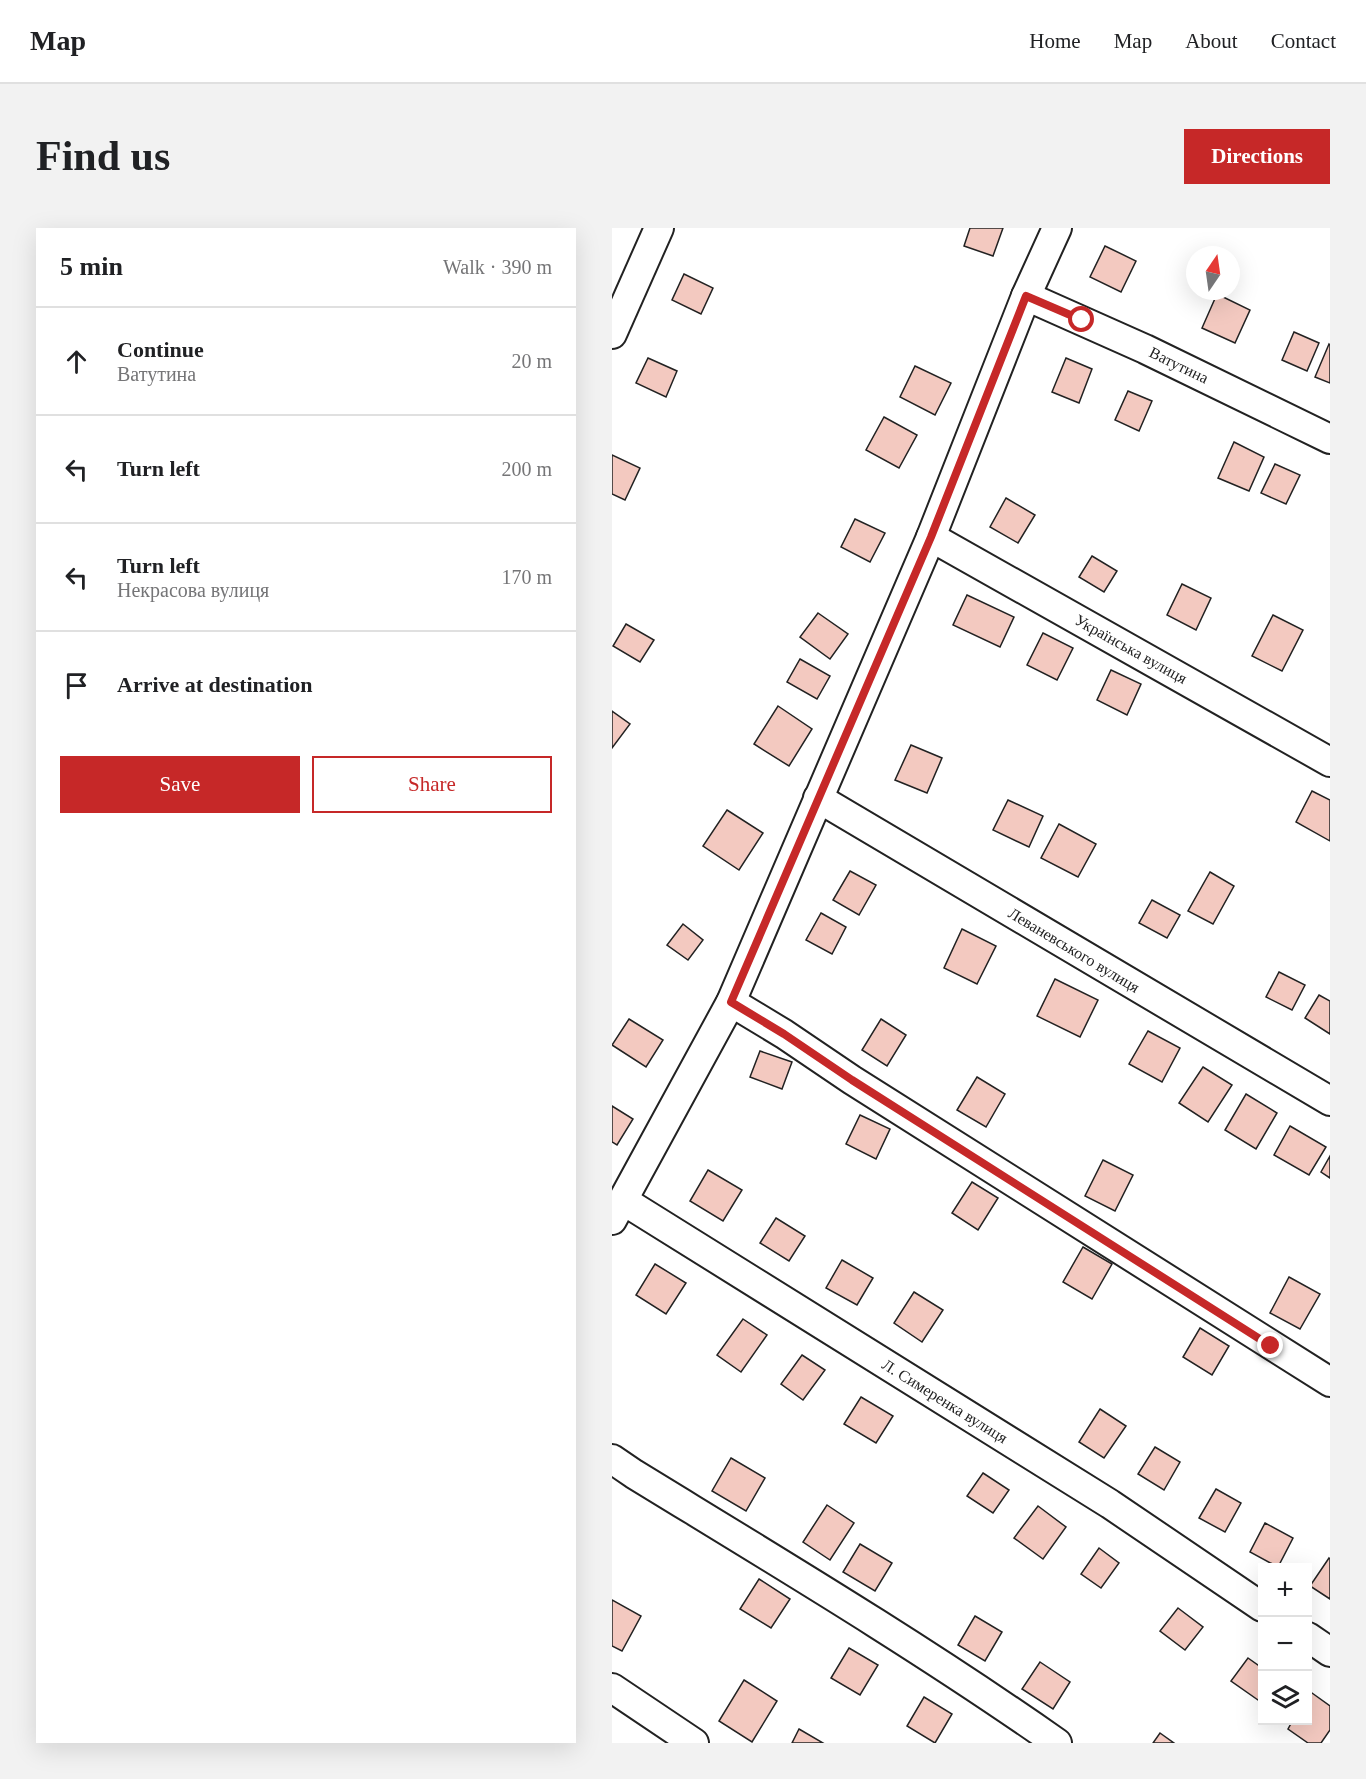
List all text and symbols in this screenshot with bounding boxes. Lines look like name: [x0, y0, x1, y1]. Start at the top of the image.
text: Map: [30, 25, 86, 56]
text: Home: [1029, 29, 1081, 53]
text: Map: [1114, 29, 1152, 53]
text: About: [1185, 29, 1238, 53]
text: Contact: [1271, 29, 1336, 53]
button: Directions: [1184, 129, 1330, 184]
text: Find us: [36, 133, 170, 179]
north arrow: [1186, 246, 1240, 300]
text: 5 min: [60, 252, 123, 281]
text: Walk · 390 m: [443, 256, 552, 278]
route start: [1068, 306, 1094, 332]
text: Continue: [117, 337, 204, 362]
street label: Ватутина: [1146, 343, 1211, 387]
icon: ahead: [60, 345, 93, 378]
text: 20 m: [511, 350, 552, 372]
text: Ватутина: [117, 363, 196, 385]
icon: left: [60, 453, 93, 486]
text: Turn left: [117, 456, 200, 481]
text: 200 m: [501, 458, 552, 480]
text: Turn left: [117, 553, 200, 578]
icon: left: [60, 561, 93, 594]
text: 170 m: [501, 566, 552, 588]
text: Некрасова вулиця: [117, 579, 269, 601]
street label: Українська вулиця: [1071, 611, 1191, 688]
icon: arrive: [60, 669, 93, 702]
text: Arrive at destination: [117, 672, 313, 697]
button: Save: [60, 756, 300, 813]
button: Share: [312, 756, 552, 813]
street label: Леваневського вулиця: [1005, 904, 1143, 997]
route end: [1257, 1332, 1283, 1358]
street label: Л. Симеренка вулиця: [879, 1356, 1011, 1448]
map controls: [1258, 1563, 1312, 1725]
button: +: [1258, 1563, 1312, 1617]
button: −: [1258, 1617, 1312, 1671]
button: layers: [1258, 1671, 1312, 1725]

